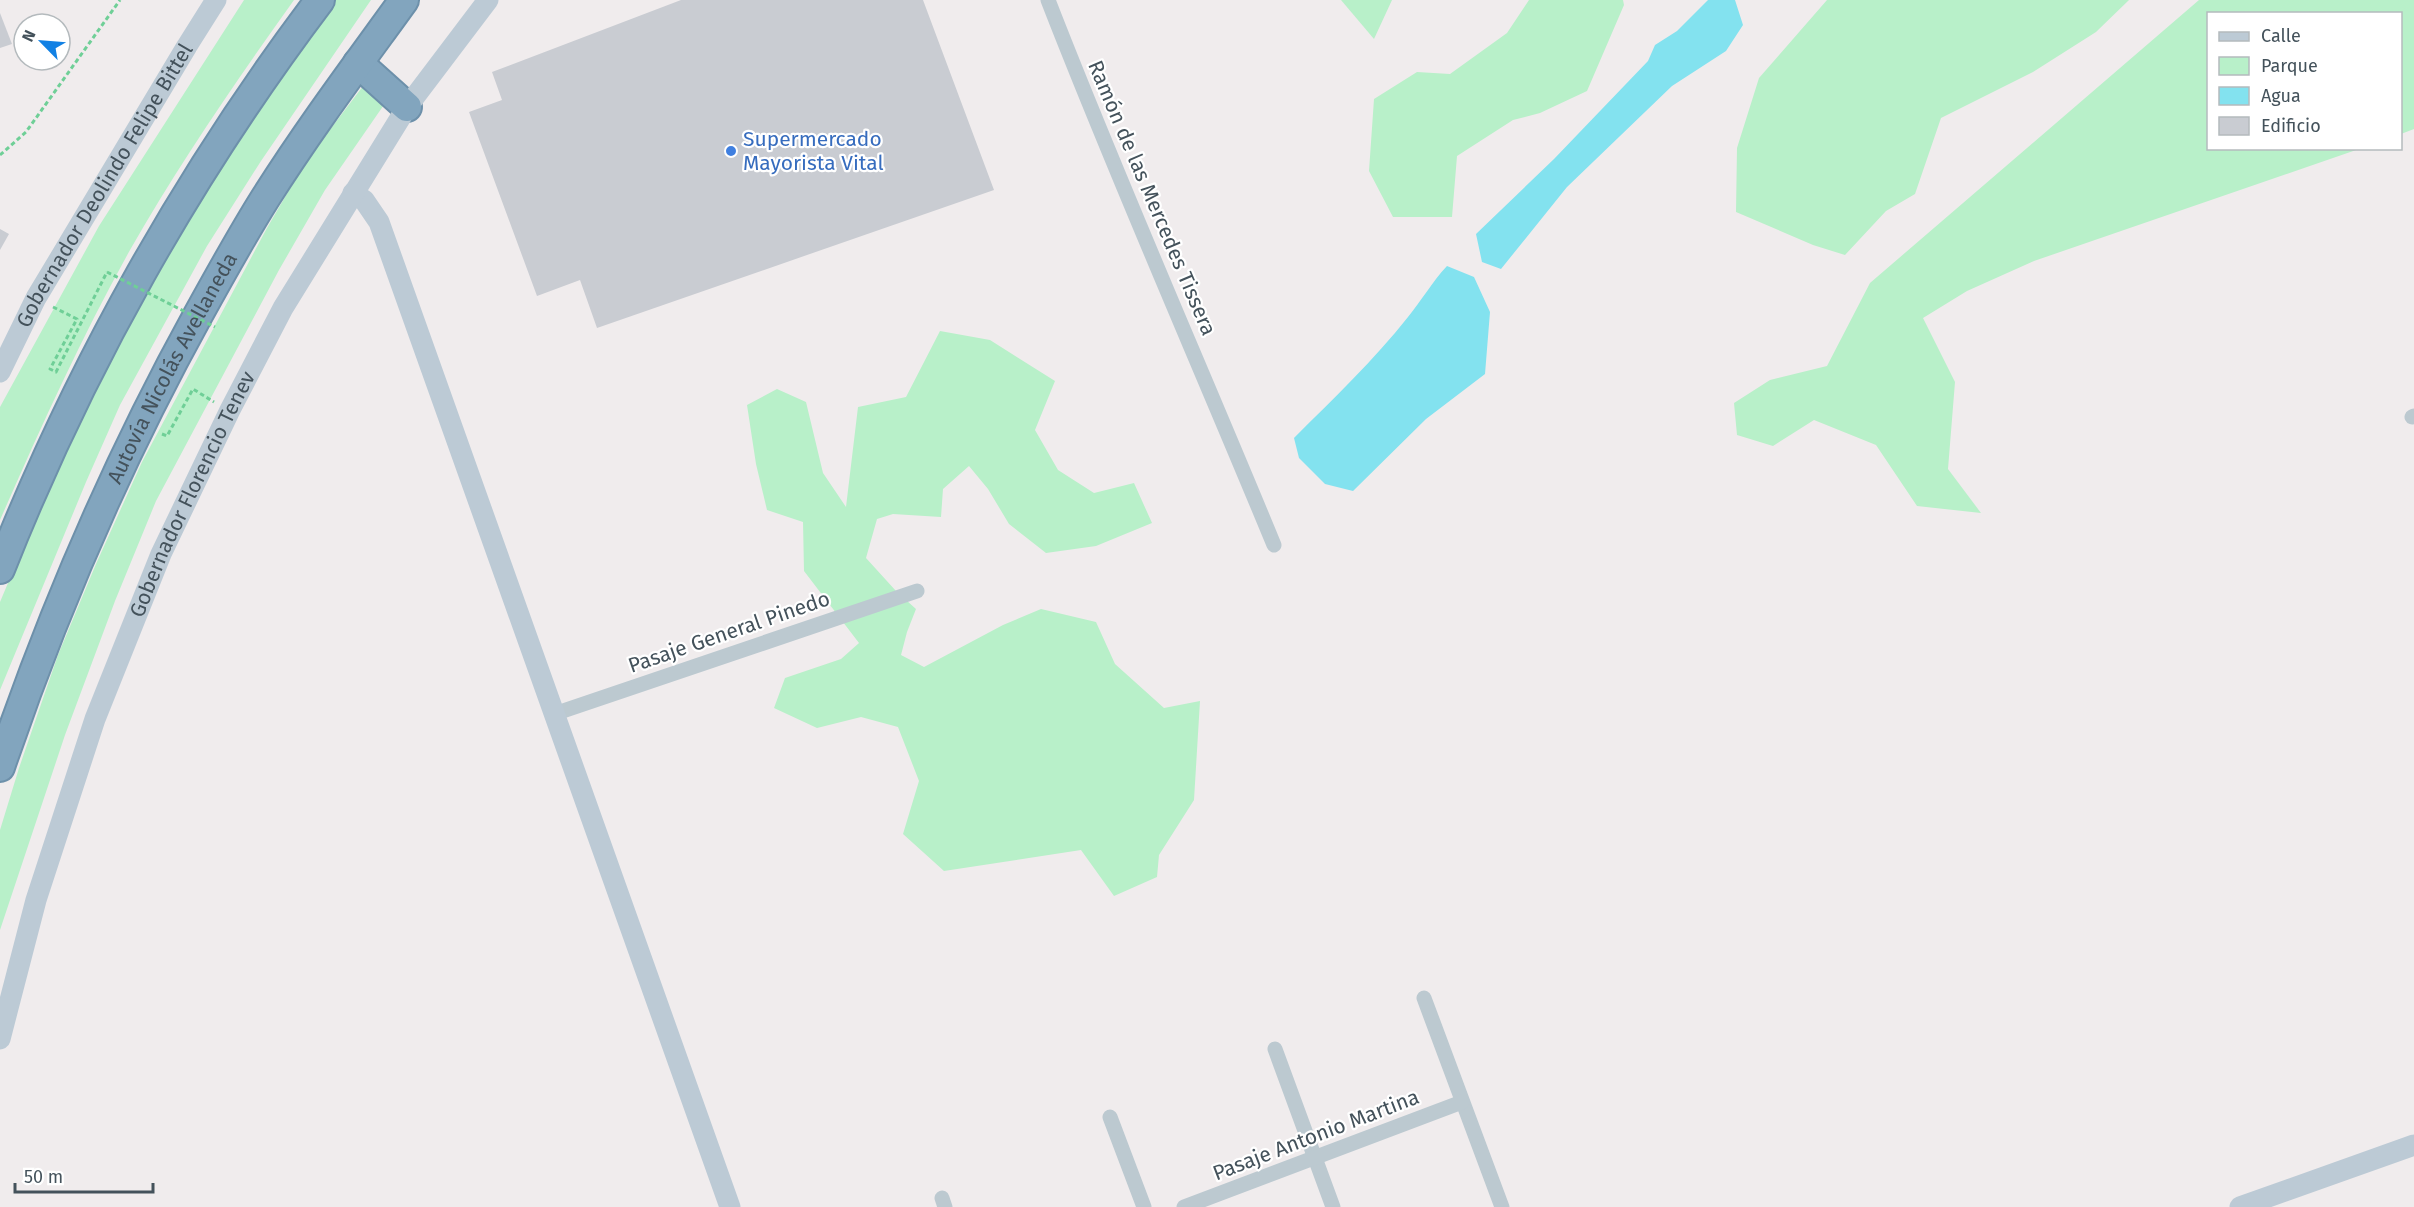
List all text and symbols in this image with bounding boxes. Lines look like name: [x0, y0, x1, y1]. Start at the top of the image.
north arrow: [12, 12, 72, 72]
legend: [2207, 12, 2402, 150]
text: Calle: [2261, 25, 2301, 47]
text: N: [18, 27, 40, 45]
street label: Gobernador Deolindo Felipe Bittel: [11, 39, 199, 332]
text: Parque: [2261, 55, 2318, 77]
street label: Ramón de las Mercedes Tissera: [1082, 57, 1222, 339]
text: Agua: [2261, 85, 2301, 107]
text: Edificio: [2261, 115, 2321, 137]
place label: Supermercado Mayorista Vital: [743, 126, 884, 176]
marker: Supermercado Mayorista Vital: [724, 144, 738, 158]
street label: Autovía Nicolás Avellaneda: [102, 248, 243, 488]
street label: Gobernador Florencio Tenev: [124, 366, 261, 621]
street label: Pasaje General Pinedo: [625, 585, 833, 679]
street label: Pasaje Antonio Martina: [1209, 1084, 1423, 1186]
scale bar: [15, 1156, 153, 1194]
text: 50 m: [24, 1166, 63, 1188]

